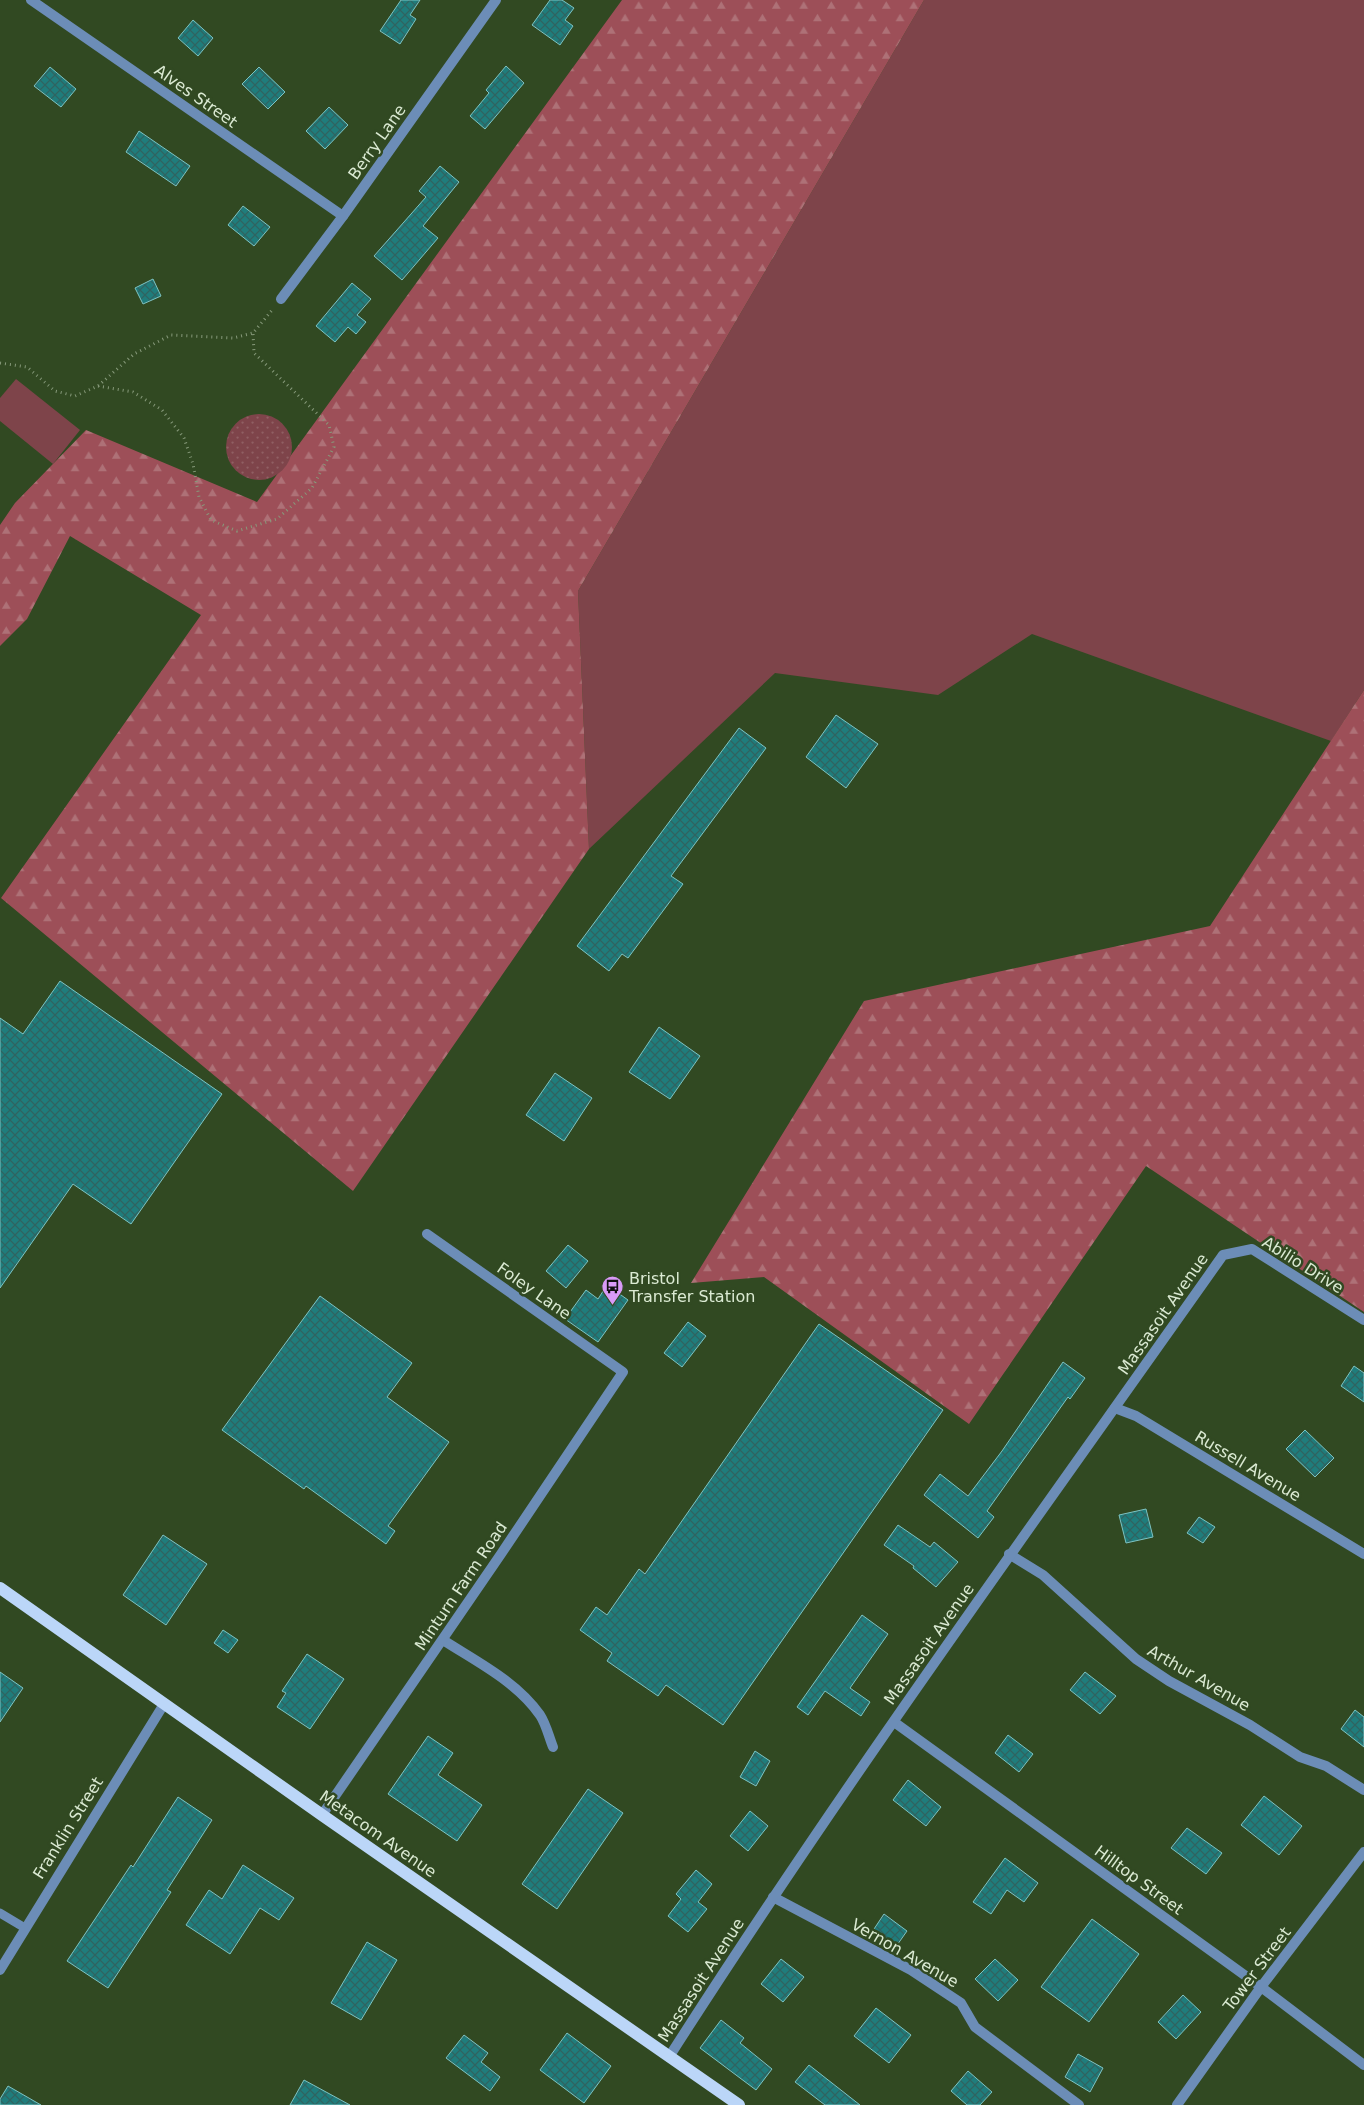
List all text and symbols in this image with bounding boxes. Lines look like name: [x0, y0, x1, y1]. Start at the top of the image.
street label: Alves Street: [151, 60, 241, 132]
street label: Berry Lane: [344, 101, 410, 183]
street label: Abilio Drive: [1259, 1233, 1347, 1297]
street label: Massasoit Avenue: [1114, 1250, 1212, 1378]
street label: Foley Lane: [493, 1259, 575, 1323]
place label: Bristol Transfer Station: [628, 1269, 755, 1306]
bus stop icon: Bristol Transfer Station: [601, 1275, 625, 1306]
street label: Russell Avenue: [1191, 1427, 1305, 1505]
street label: Minturn Farm Road: [411, 1518, 511, 1654]
street label: Massasoit Avenue: [880, 1580, 978, 1708]
street label: Arthur Avenue: [1144, 1641, 1254, 1715]
street label: Franklin Street: [29, 1774, 107, 1882]
street label: Metacom Avenue: [316, 1787, 440, 1881]
street label: Hilltop Street: [1091, 1841, 1187, 1919]
street label: Massasoit Avenue: [654, 1915, 748, 2045]
street label: Vernon Avenue: [848, 1915, 962, 1991]
street label: Tower Street: [1219, 1923, 1295, 2015]

